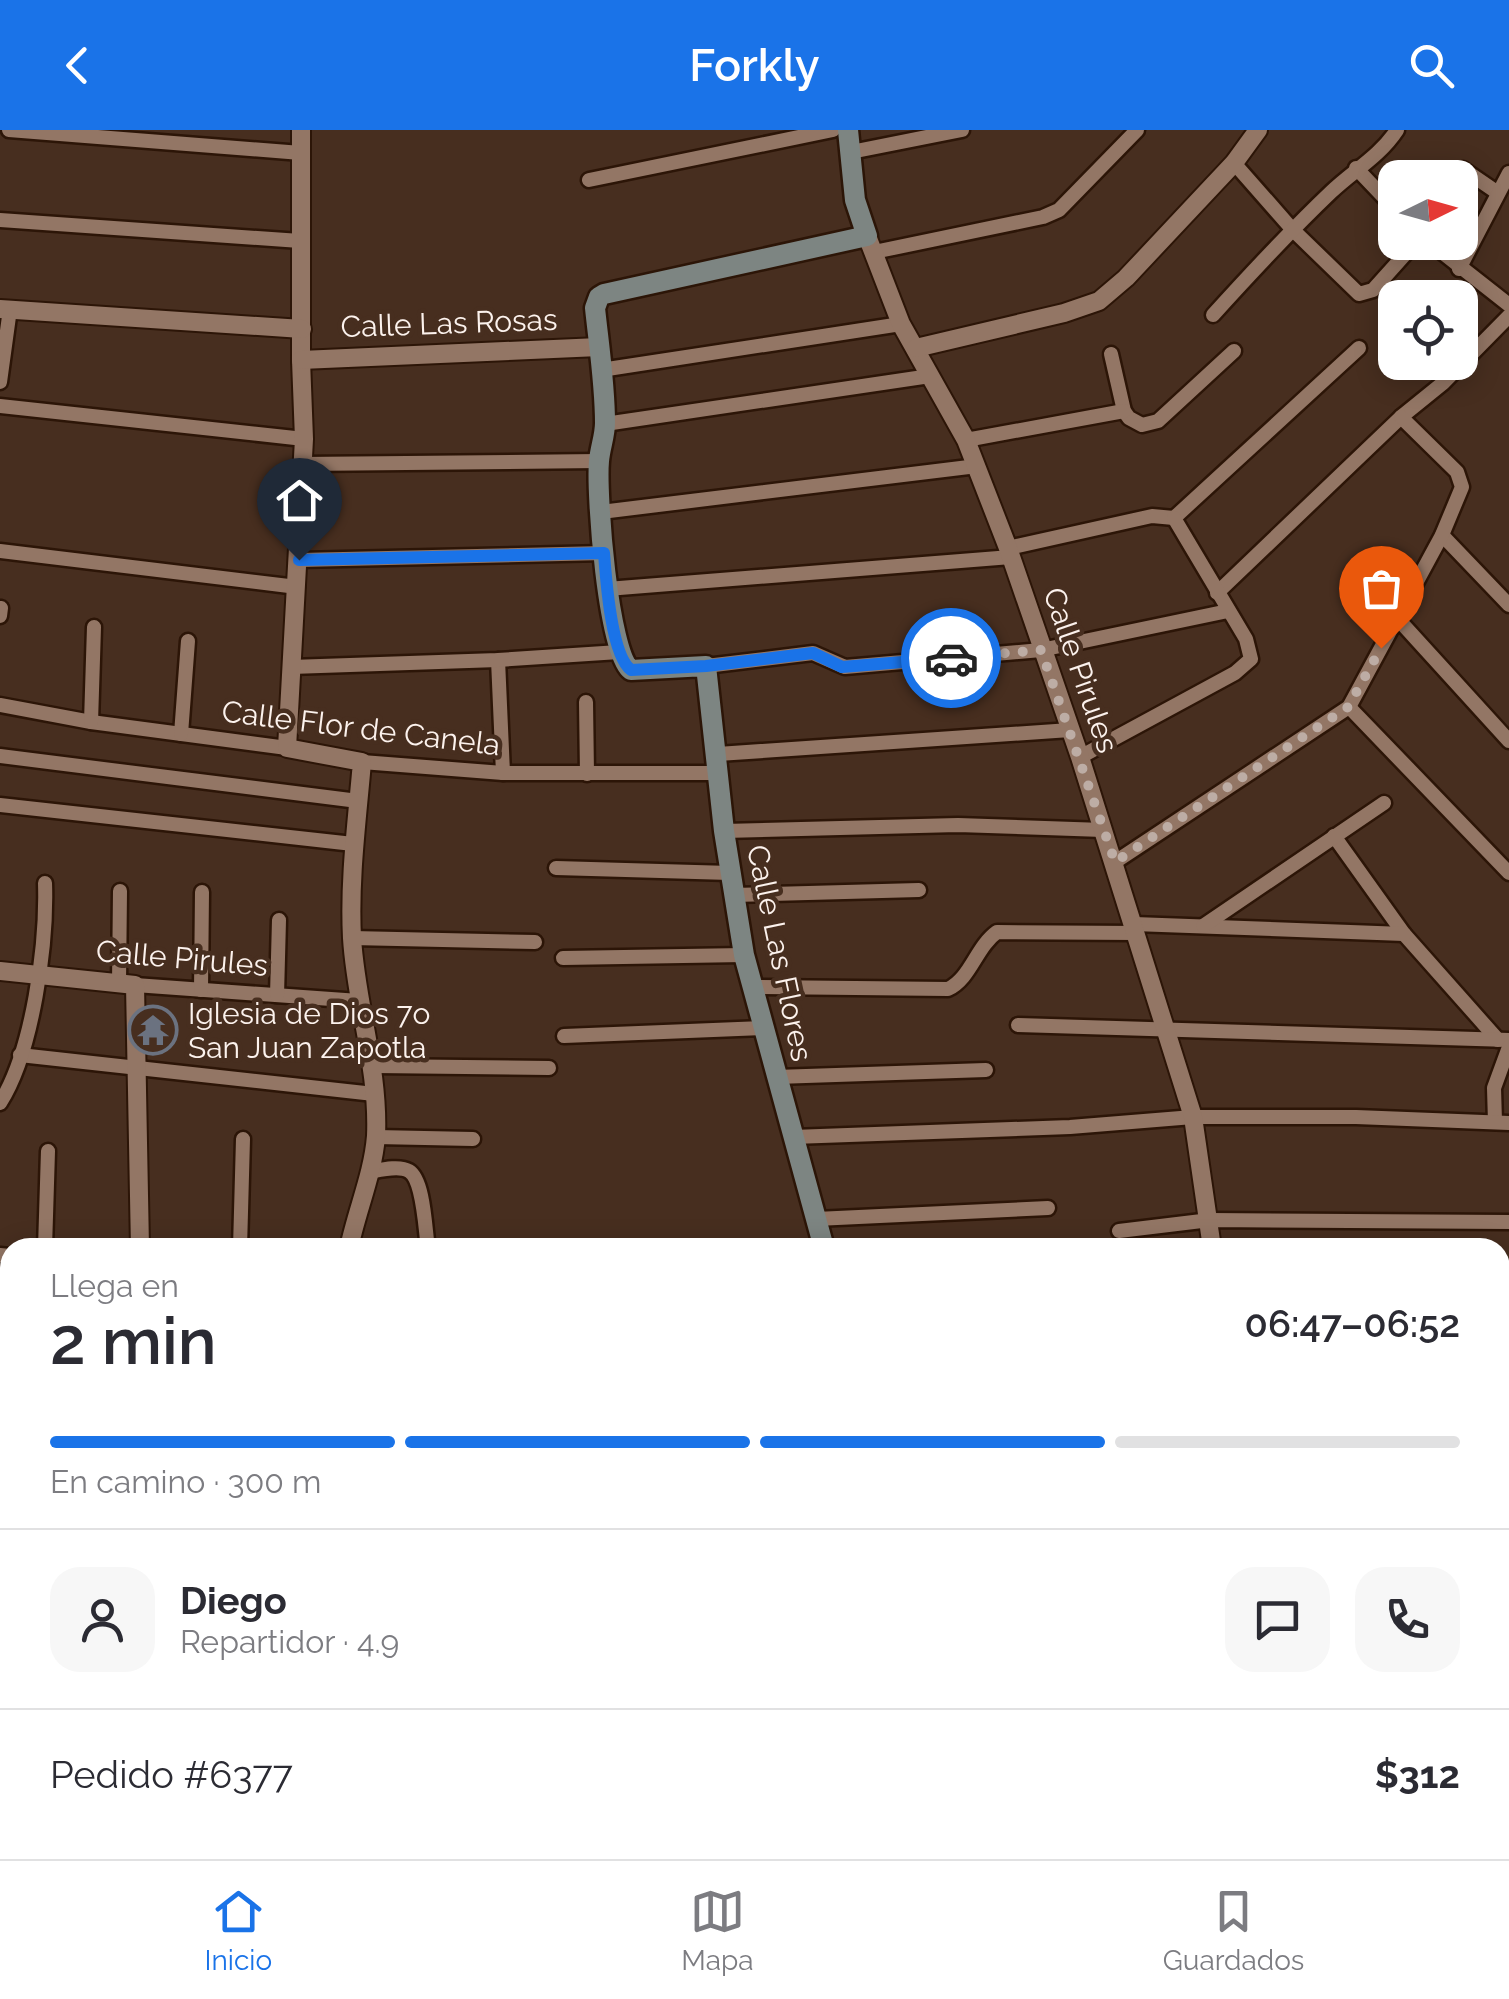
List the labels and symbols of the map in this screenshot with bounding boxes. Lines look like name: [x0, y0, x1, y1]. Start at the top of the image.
north arrow: [1378, 160, 1478, 260]
street label: Calle Las Rosas: [340, 302, 558, 344]
pin: [257, 458, 342, 561]
pin: [1339, 546, 1424, 649]
street label: Calle Pirules: [1036, 583, 1126, 757]
courier: [901, 608, 1001, 708]
street label: Calle Flor de Canela: [220, 694, 502, 762]
street label: Calle Las Flores: [740, 842, 820, 1064]
street label: Calle Pirules: [95, 933, 269, 983]
place label: Iglesia de Dios 7o San Juan Zapotla: [188, 996, 430, 1065]
temple icon: Iglesia de Dios 7o San Juan Zapotla: [127, 1004, 179, 1056]

